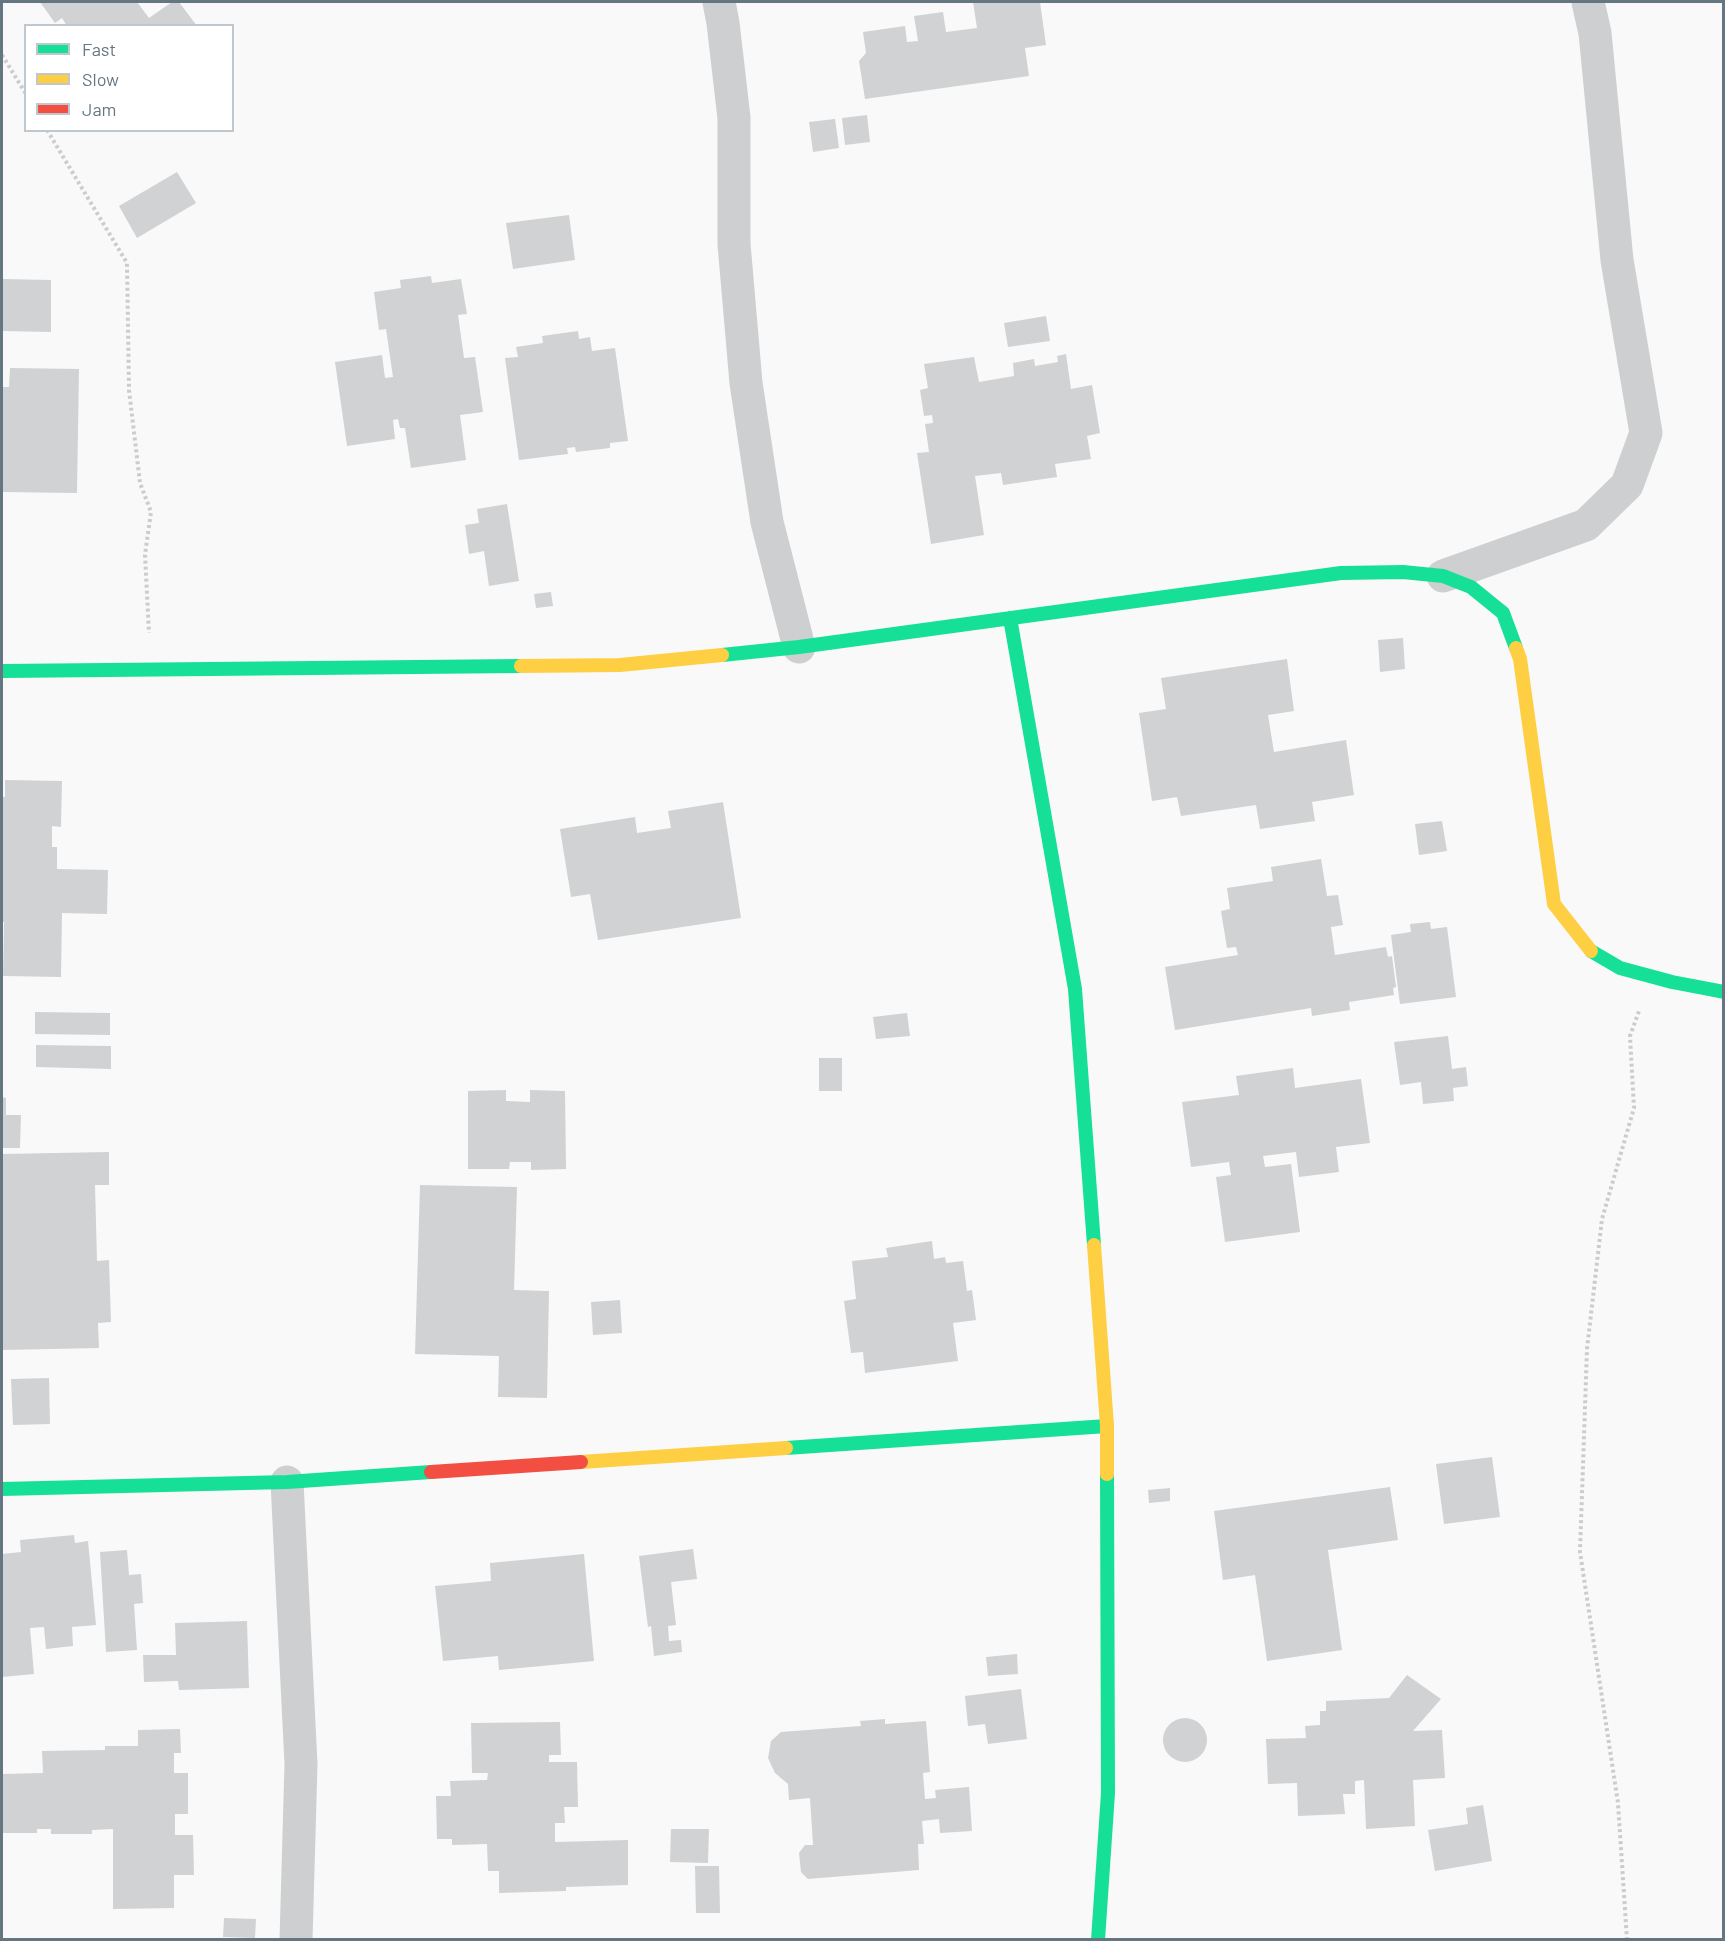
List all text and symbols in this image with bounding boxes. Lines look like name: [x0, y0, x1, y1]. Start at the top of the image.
legend: [24, 24, 234, 132]
text: Fast: [82, 38, 116, 60]
text: Slow: [82, 68, 119, 90]
text: Jam: [82, 98, 116, 120]

